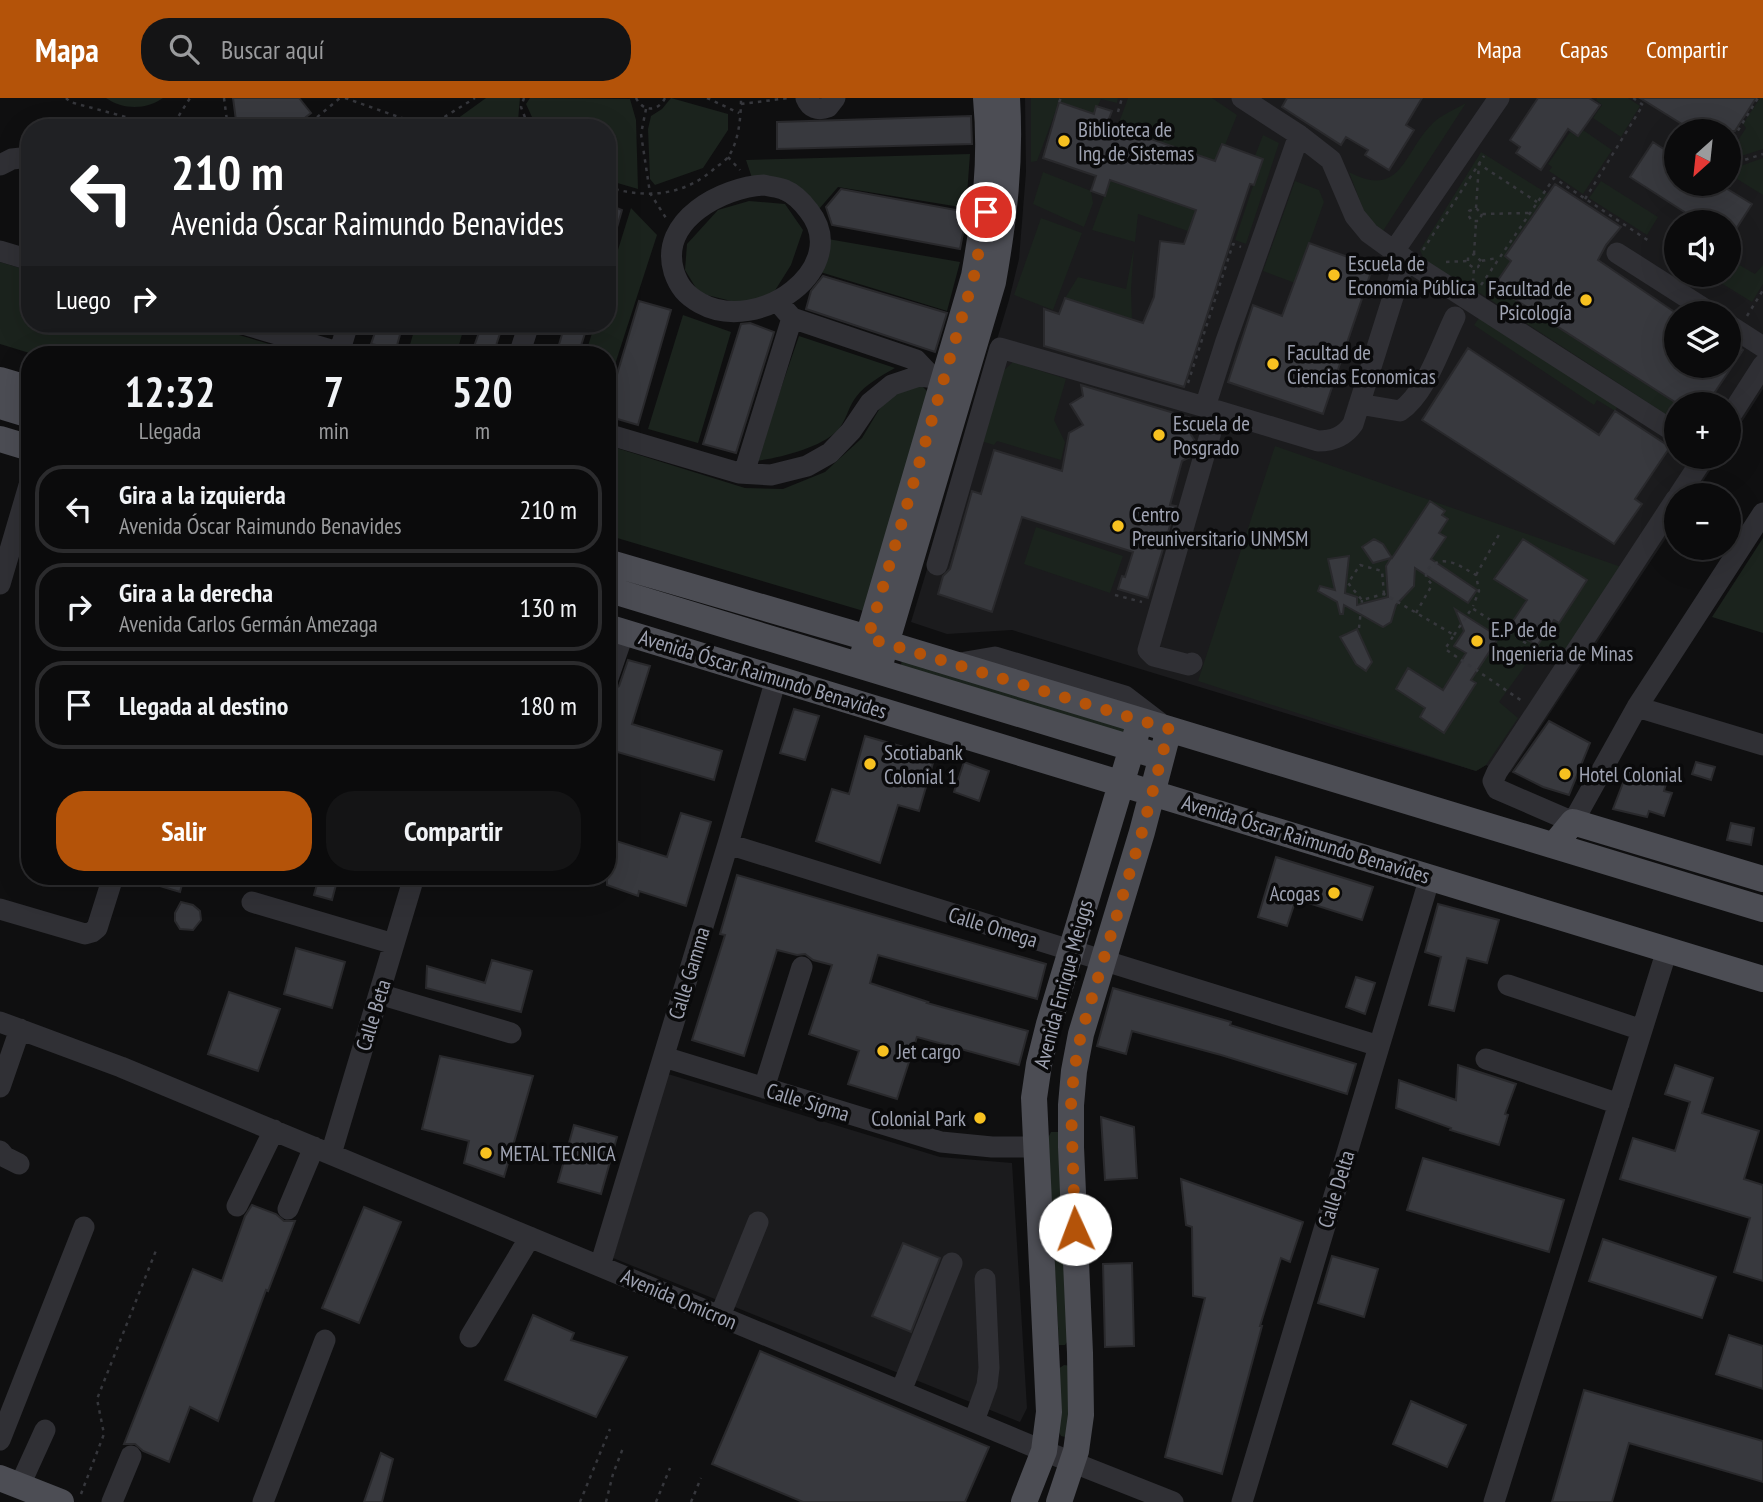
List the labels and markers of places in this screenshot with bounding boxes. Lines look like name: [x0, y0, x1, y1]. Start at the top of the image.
place label: Biblioteca de Ing. de Sistemas: [1078, 116, 1194, 167]
marker: Biblioteca de Ing. de Sistemas: [1056, 133, 1072, 149]
pin: [956, 182, 1016, 242]
place label: Escuela de Economia Pública: [1348, 250, 1476, 301]
marker: Escuela de Economia Pública: [1326, 267, 1342, 283]
place label: Facultad de Psicología: [1488, 275, 1572, 326]
marker: Facultad de Psicología: [1578, 292, 1594, 308]
place label: Facultad de Ciencias Economicas: [1287, 339, 1436, 390]
marker: Facultad de Ciencias Economicas: [1265, 356, 1281, 372]
place label: Escuela de Posgrado: [1173, 410, 1250, 461]
marker: Escuela de Posgrado: [1151, 427, 1167, 443]
place label: Centro Preuniversitario UNMSM: [1132, 501, 1308, 552]
marker: Centro Preuniversitario UNMSM: [1110, 518, 1126, 534]
place label: E.P de de Ingenieria de Minas: [1491, 616, 1633, 667]
marker: E.P de de Ingenieria de Minas: [1469, 633, 1485, 649]
place label: Scotiabank Colonial 1: [884, 739, 963, 790]
marker: Scotiabank Colonial 1: [862, 756, 878, 772]
place label: Hotel Colonial: [1579, 761, 1682, 788]
marker: Hotel Colonial: [1557, 766, 1573, 782]
place label: Acogas: [1270, 880, 1320, 907]
marker: Acogas: [1326, 885, 1342, 901]
place label: Jet cargo: [896, 1038, 961, 1065]
marker: Jet cargo: [875, 1043, 891, 1059]
place label: Colonial Park: [871, 1105, 966, 1132]
marker: Colonial Park: [972, 1110, 988, 1126]
place label: METAL TECNICA: [500, 1140, 616, 1167]
marker: METAL TECNICA: [478, 1145, 494, 1161]

